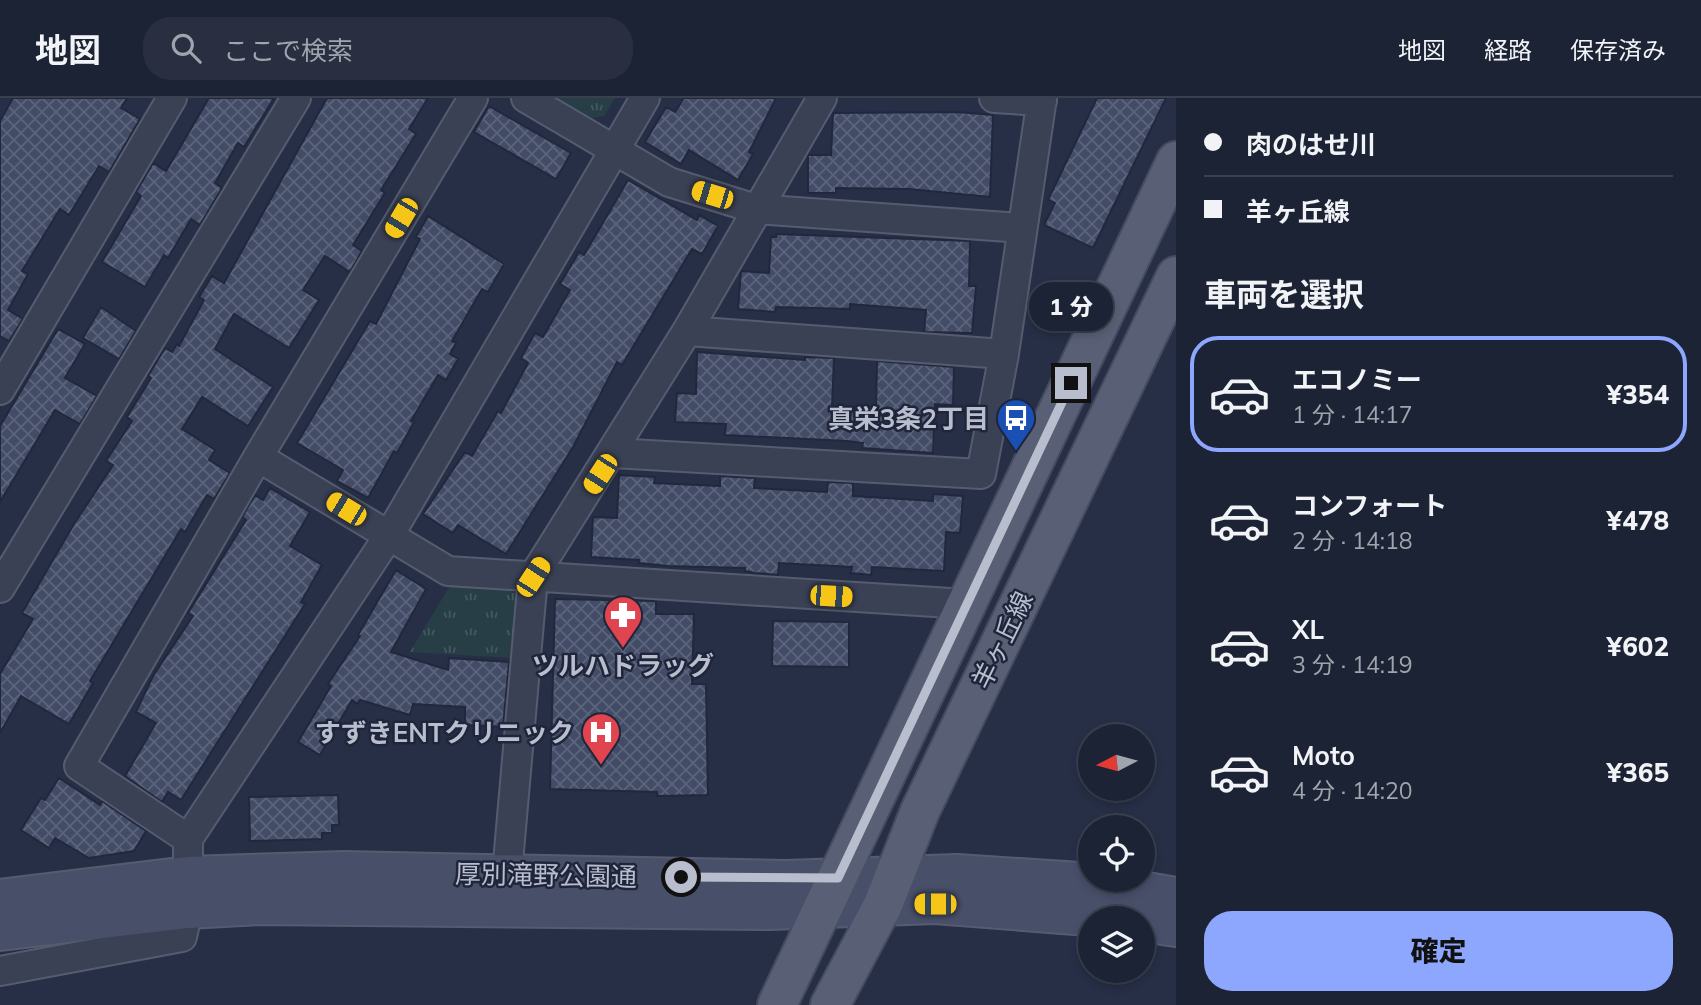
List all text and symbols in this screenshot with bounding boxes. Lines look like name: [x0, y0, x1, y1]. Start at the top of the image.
search box: [143, 17, 633, 80]
text: 地図: [35, 29, 101, 70]
icon: search: [167, 29, 205, 67]
text: ここで検索: [223, 34, 353, 67]
text: 地図: [1398, 35, 1446, 65]
text: 経路: [1484, 35, 1532, 65]
text: 保存済み: [1570, 35, 1666, 65]
text: 肉のはせ川: [1246, 128, 1376, 161]
car: [689, 179, 736, 211]
car: [382, 195, 421, 241]
text: 羊ヶ丘線: [1246, 195, 1350, 228]
text: 車両を選択: [1204, 274, 1364, 314]
callout: 1 分: [1029, 282, 1113, 330]
text: 1 分: [1049, 292, 1093, 321]
icon: car: [1208, 363, 1271, 426]
text: エコノミー: [1292, 363, 1422, 396]
route end: [1055, 367, 1087, 399]
text: ¥354: [1607, 378, 1669, 411]
bus stop icon: 真栄3条2丁目: [995, 397, 1037, 452]
text: 1 分 · 14:17: [1292, 400, 1413, 429]
place label: 真栄3条2丁目: [828, 402, 989, 435]
car: [580, 451, 621, 497]
car: [323, 489, 370, 529]
icon: car: [1208, 489, 1271, 552]
text: コンフォート: [1292, 489, 1447, 522]
text: ¥478: [1607, 504, 1669, 537]
text: 2 分 · 14:18: [1292, 526, 1413, 555]
car: [513, 554, 554, 600]
car: [810, 584, 853, 608]
street label: 羊ヶ丘線: [964, 586, 1040, 694]
pharmacy icon: ツルハドラッグ: [602, 594, 644, 649]
text: XL: [1292, 613, 1324, 646]
icon: car: [1208, 615, 1271, 678]
text: ¥602: [1607, 630, 1669, 663]
place label: ツルハドラッグ: [532, 649, 714, 682]
text: 3 分 · 14:19: [1292, 650, 1413, 679]
hospital icon: すずきENTクリニック: [580, 711, 622, 766]
place label: すずきENTクリニック: [315, 716, 574, 749]
north arrow: [1078, 724, 1155, 802]
map controls: [1078, 724, 1155, 983]
text: Moto: [1292, 739, 1355, 772]
icon: car: [1208, 741, 1271, 804]
text: ¥365: [1607, 756, 1669, 789]
text: 4 分 · 14:20: [1292, 776, 1413, 805]
button: locate: [1078, 815, 1155, 892]
street label: 厚別滝野公園通: [455, 857, 637, 893]
route start: [665, 861, 697, 893]
car: [915, 894, 957, 915]
button: layers: [1078, 906, 1155, 983]
button: 確定: [1204, 911, 1673, 991]

